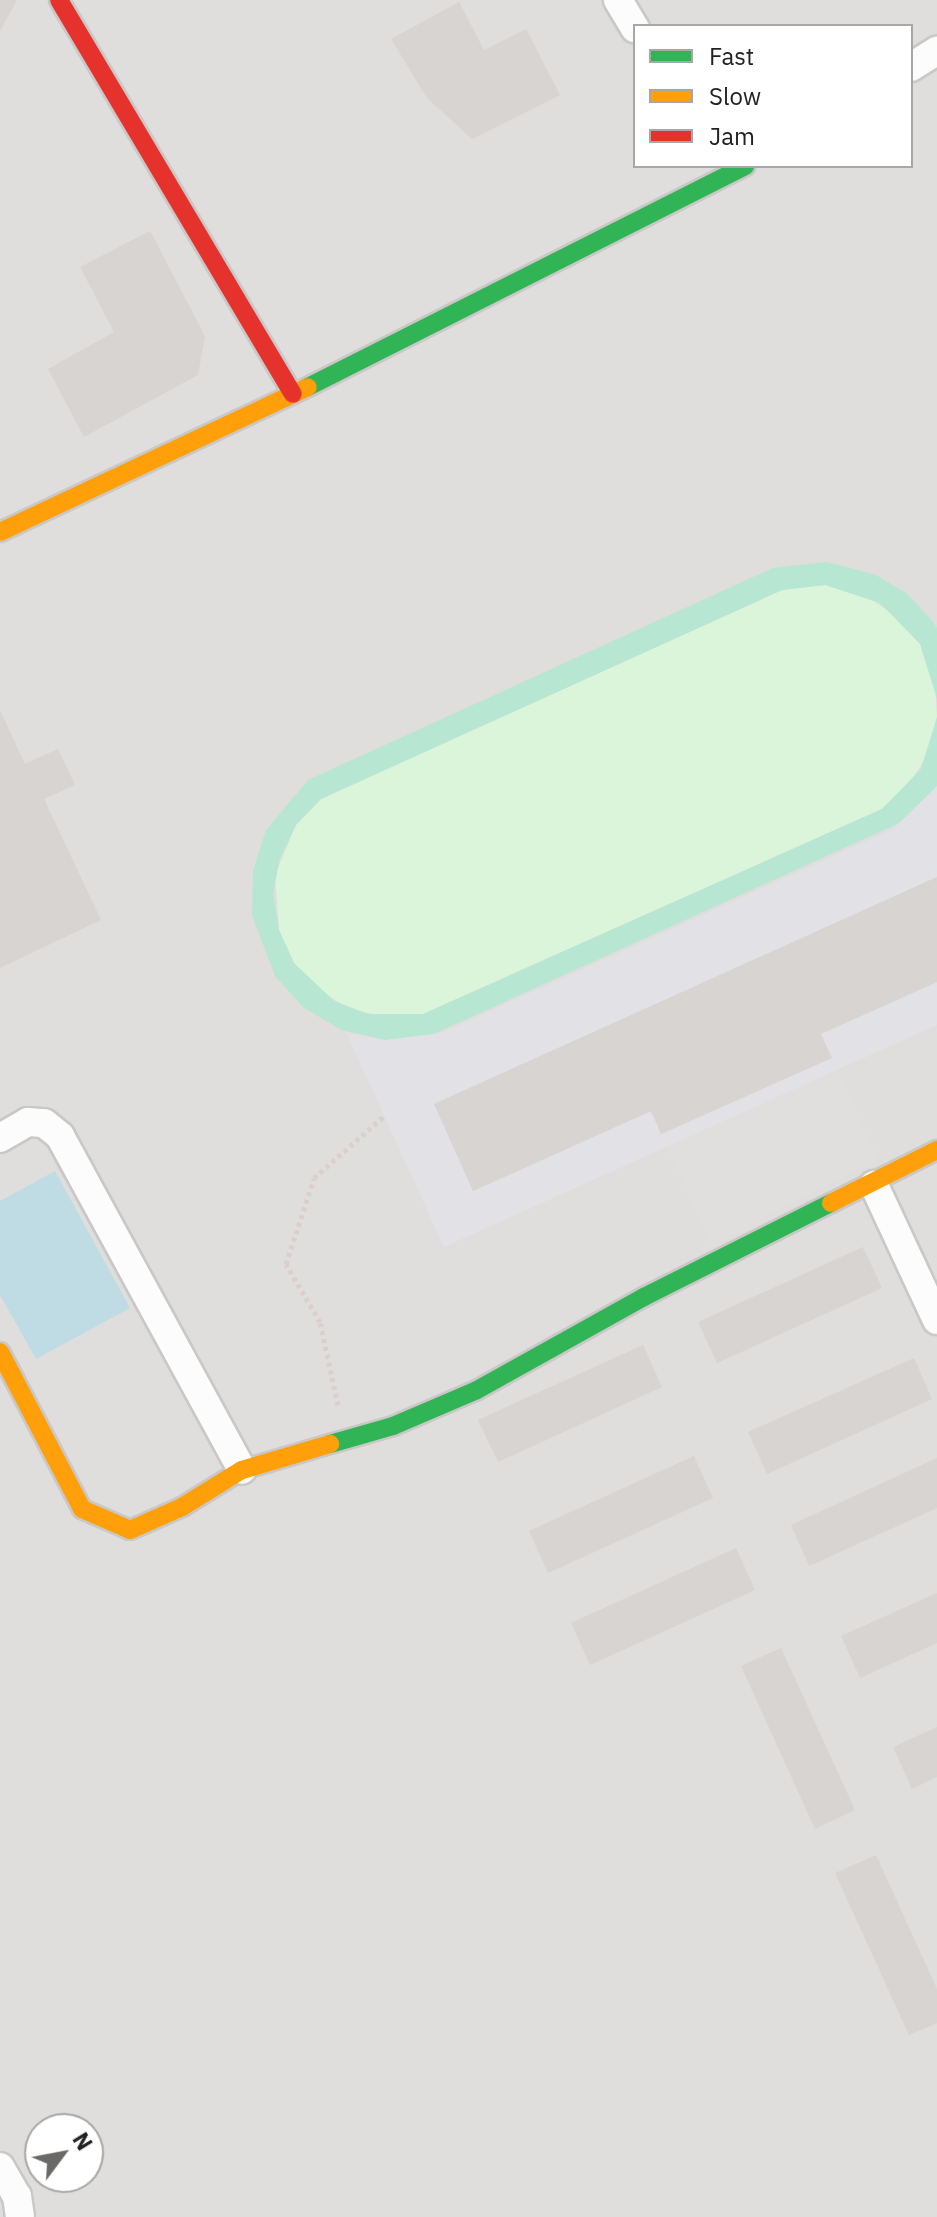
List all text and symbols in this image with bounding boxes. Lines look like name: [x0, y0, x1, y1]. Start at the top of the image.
legend: [633, 24, 913, 168]
text: Fast: [709, 40, 754, 72]
text: Slow: [709, 80, 761, 112]
text: Jam: [709, 120, 755, 152]
north arrow: [24, 2113, 104, 2193]
text: N: [67, 2127, 100, 2156]

